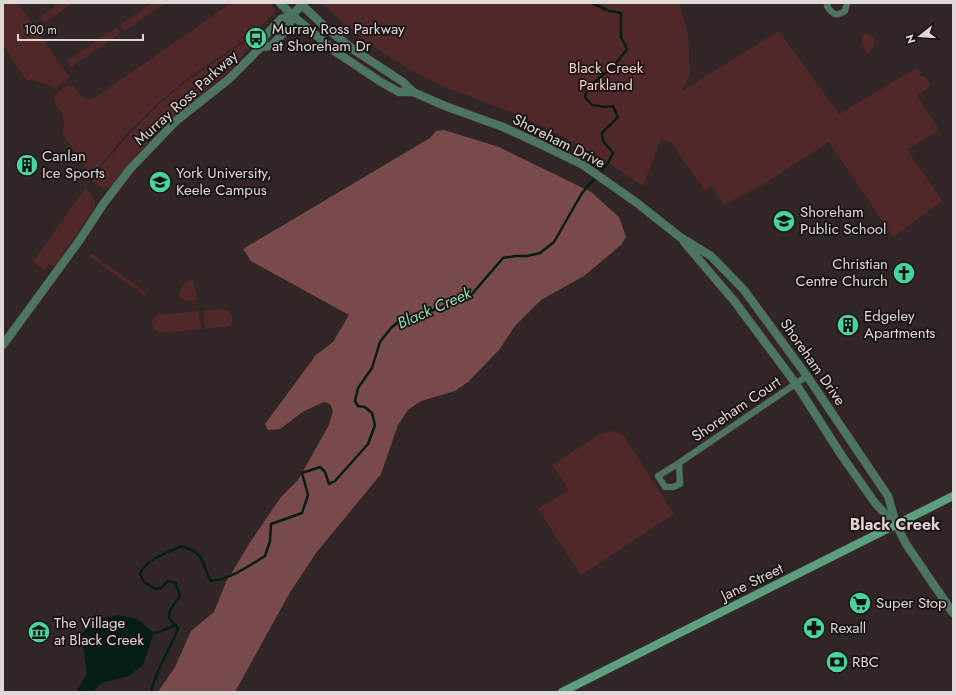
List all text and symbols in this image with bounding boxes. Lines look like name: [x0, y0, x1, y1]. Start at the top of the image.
scale bar: [18, 16, 143, 42]
north arrow: [900, 16, 940, 56]
place label: Murray Ross Parkway at Shoreham Dr: [272, 18, 405, 57]
text: 100 m: [24, 21, 57, 39]
bus stop icon: Murray Ross Parkway at Shoreham Dr: [243, 25, 269, 51]
text: N: [902, 32, 919, 45]
street label: Murray Ross Parkway: [129, 45, 243, 151]
park label: Black Creek Parkland: [569, 57, 644, 96]
street label: Shoreham Drive: [509, 108, 609, 174]
place label: Canlan Ice Sports: [42, 145, 105, 184]
building icon: Canlan Ice Sports: [14, 152, 40, 178]
place label: York University, Keele Campus: [176, 162, 272, 201]
school or university icon: York University, Keele Campus: [147, 169, 173, 195]
place label: Shoreham Public School: [800, 201, 886, 240]
school or university icon: Shoreham Public School: [771, 208, 797, 234]
place label: Christian Centre Church: [795, 253, 888, 292]
church icon: Christian Centre Church: [891, 260, 917, 286]
water label: Black Creek: [393, 281, 476, 335]
place label: Edgeley Apartments: [864, 305, 935, 344]
building icon: Edgeley Apartments: [835, 312, 861, 338]
street label: Shoreham Drive: [775, 314, 851, 410]
street label: Shoreham Court: [687, 371, 785, 447]
district label: Black Creek: [850, 513, 941, 536]
street label: Jane Street: [715, 557, 787, 607]
supermarket icon: Super Stop: [847, 590, 873, 616]
place label: Super Stop: [876, 592, 947, 614]
place label: The Village at Black Creek: [54, 612, 144, 651]
pharmacy icon: Rexall: [801, 615, 827, 641]
place label: Rexall: [830, 617, 866, 639]
museum icon: The Village at Black Creek: [26, 619, 52, 645]
bank icon: RBC: [824, 649, 850, 675]
place label: RBC: [852, 651, 879, 673]

